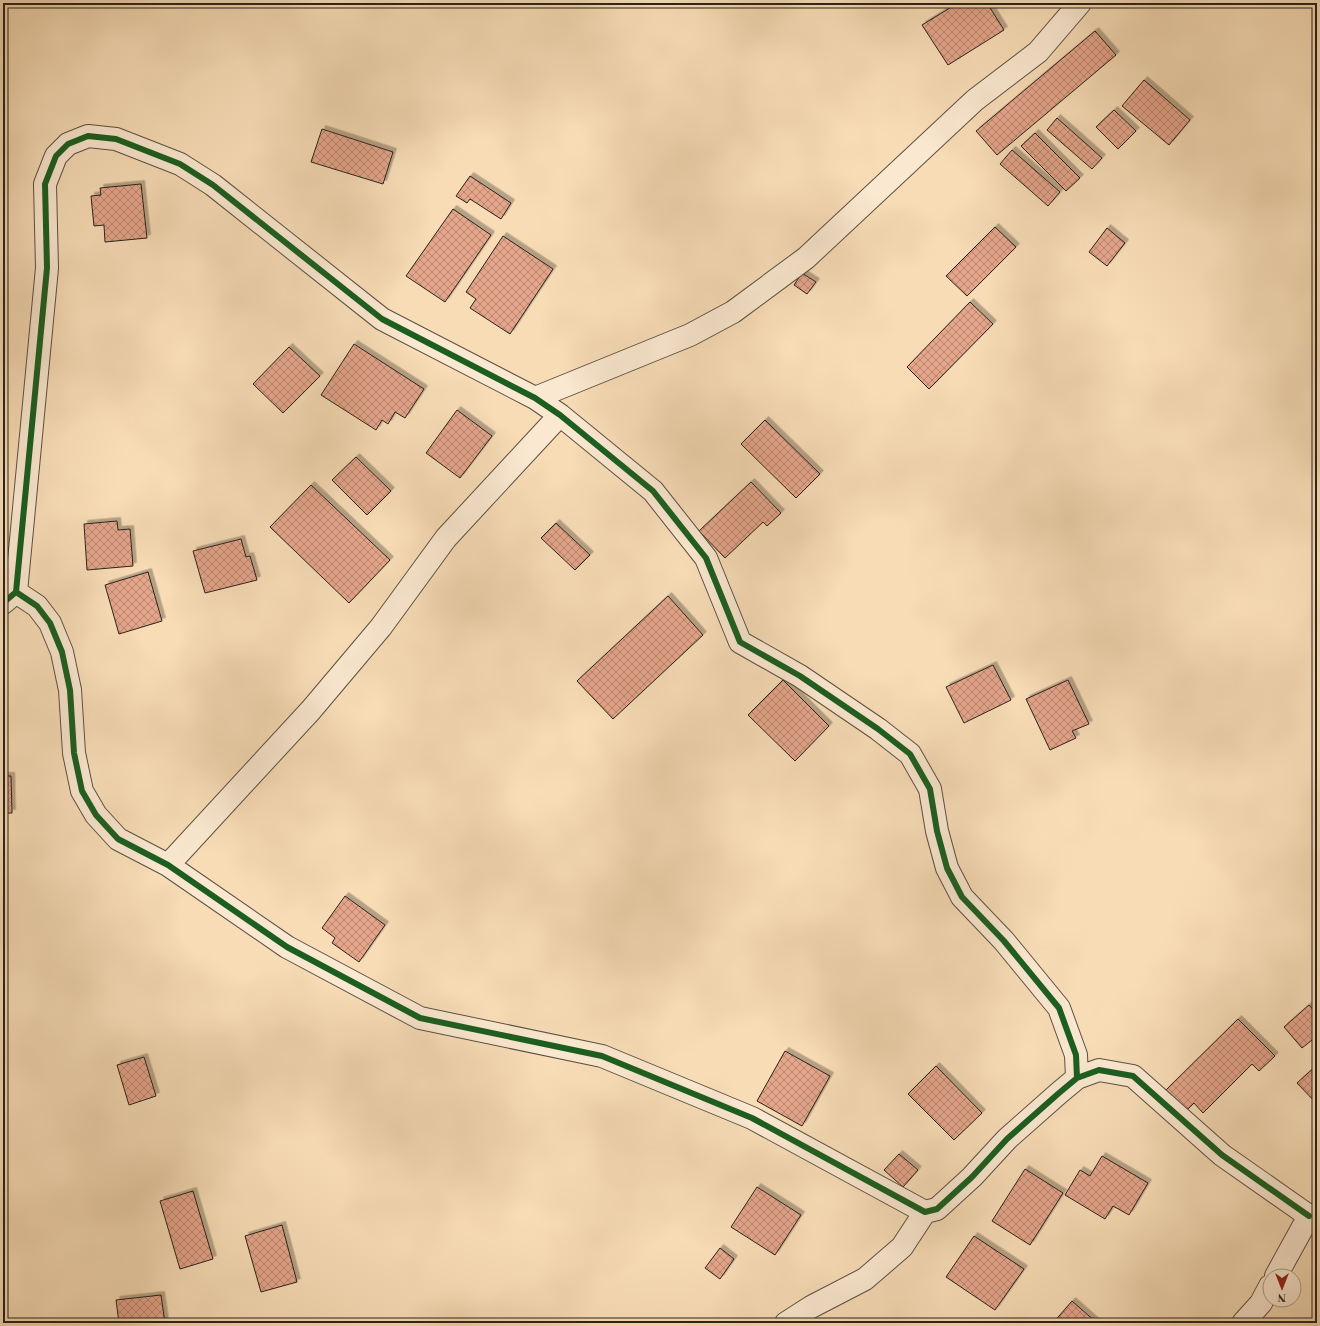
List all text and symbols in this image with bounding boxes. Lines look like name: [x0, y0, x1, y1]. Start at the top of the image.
north arrow: [1262, 1268, 1302, 1308]
text: N: [1277, 1290, 1286, 1304]

